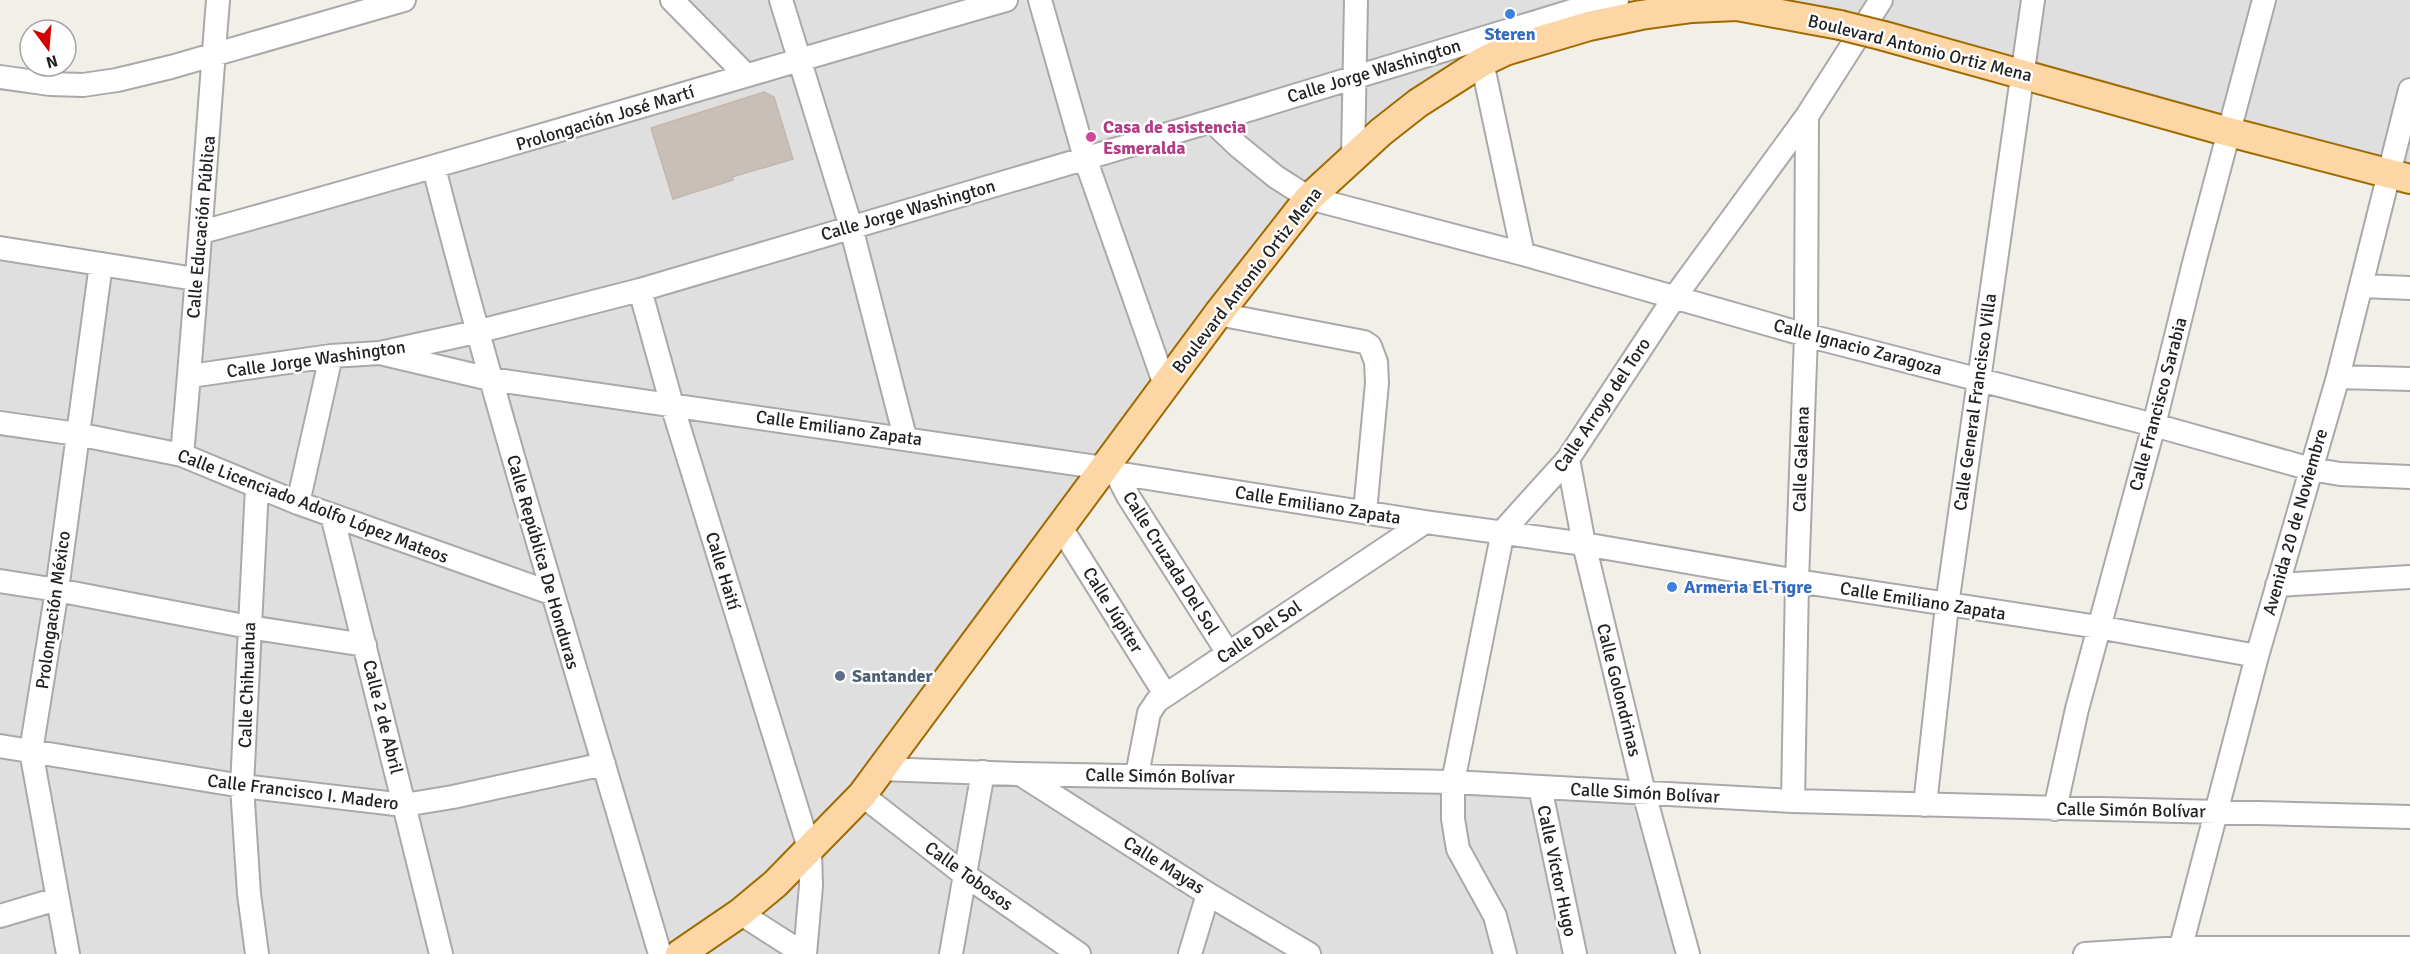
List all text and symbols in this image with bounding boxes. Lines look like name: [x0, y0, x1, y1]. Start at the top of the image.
marker: Steren: [1503, 7, 1517, 21]
street label: Boulevard Antonio Ortiz Mena: [1806, 9, 2034, 87]
north arrow: [18, 18, 78, 78]
place label: Steren: [1484, 23, 1536, 45]
street label: Calle Jorge Washington: [1285, 34, 1463, 108]
text: N: [44, 50, 60, 73]
street label: Prolongación José Martí: [513, 80, 697, 156]
place label: Casa de asistencia Esmeralda: [1103, 116, 1246, 159]
marker: Casa de asistencia Esmeralda: [1084, 130, 1098, 144]
street label: Calle Educación Pública: [182, 135, 220, 319]
street label: Calle Jorge Washington: [818, 175, 998, 245]
street label: Boulevard Antonio Ortiz Mena: [1167, 183, 1327, 377]
street label: Calle General Francisco Villa: [1949, 292, 2001, 512]
street label: Calle Ignacio Zaragoza: [1771, 314, 1945, 380]
street label: Calle Francisco Sarabia: [2124, 315, 2192, 493]
street label: Calle Arroyo del Toro: [1549, 333, 1655, 477]
street label: Calle Jorge Washington: [225, 336, 407, 382]
street label: Calle Emiliano Zapata: [754, 405, 924, 451]
street label: Calle Galeana: [1788, 406, 1814, 512]
street label: Avenida 20 de Noviembre: [2258, 426, 2332, 618]
street label: Calle Licenciado Adolfo López Mateos: [174, 444, 452, 568]
street label: Calle República De Honduras: [502, 452, 584, 672]
street label: Calle Emiliano Zapata: [1233, 481, 1403, 529]
street label: Calle Cruzada Del Sol: [1118, 487, 1224, 639]
street label: Prolongación México: [31, 529, 75, 691]
street label: Calle Haití: [701, 529, 745, 613]
street label: Calle Júpiter: [1078, 563, 1148, 657]
place label: Armeria El Tigre: [1684, 576, 1812, 598]
street label: Calle Emiliano Zapata: [1838, 577, 2008, 625]
marker: Armeria El Tigre: [1665, 580, 1679, 594]
street label: Calle Del Sol: [1212, 596, 1306, 668]
street label: Calle Golondrinas: [1592, 621, 1646, 759]
street label: Calle Chihuahua: [234, 622, 260, 748]
street label: Calle 2 de Abril: [358, 658, 408, 776]
place label: Santander: [852, 665, 934, 687]
marker: Santander: [833, 669, 847, 683]
street label: Calle Simón Bolívar: [1085, 764, 1235, 788]
street label: Calle Francisco I. Madero: [206, 769, 400, 815]
street label: Calle Simón Bolívar: [1570, 778, 1721, 808]
street label: Calle Simón Bolívar: [2056, 798, 2206, 822]
street label: Calle Víctor Hugo: [1532, 803, 1582, 939]
street label: Calle Mayas: [1119, 831, 1209, 899]
street label: Calle Tobosos: [921, 837, 1018, 915]

